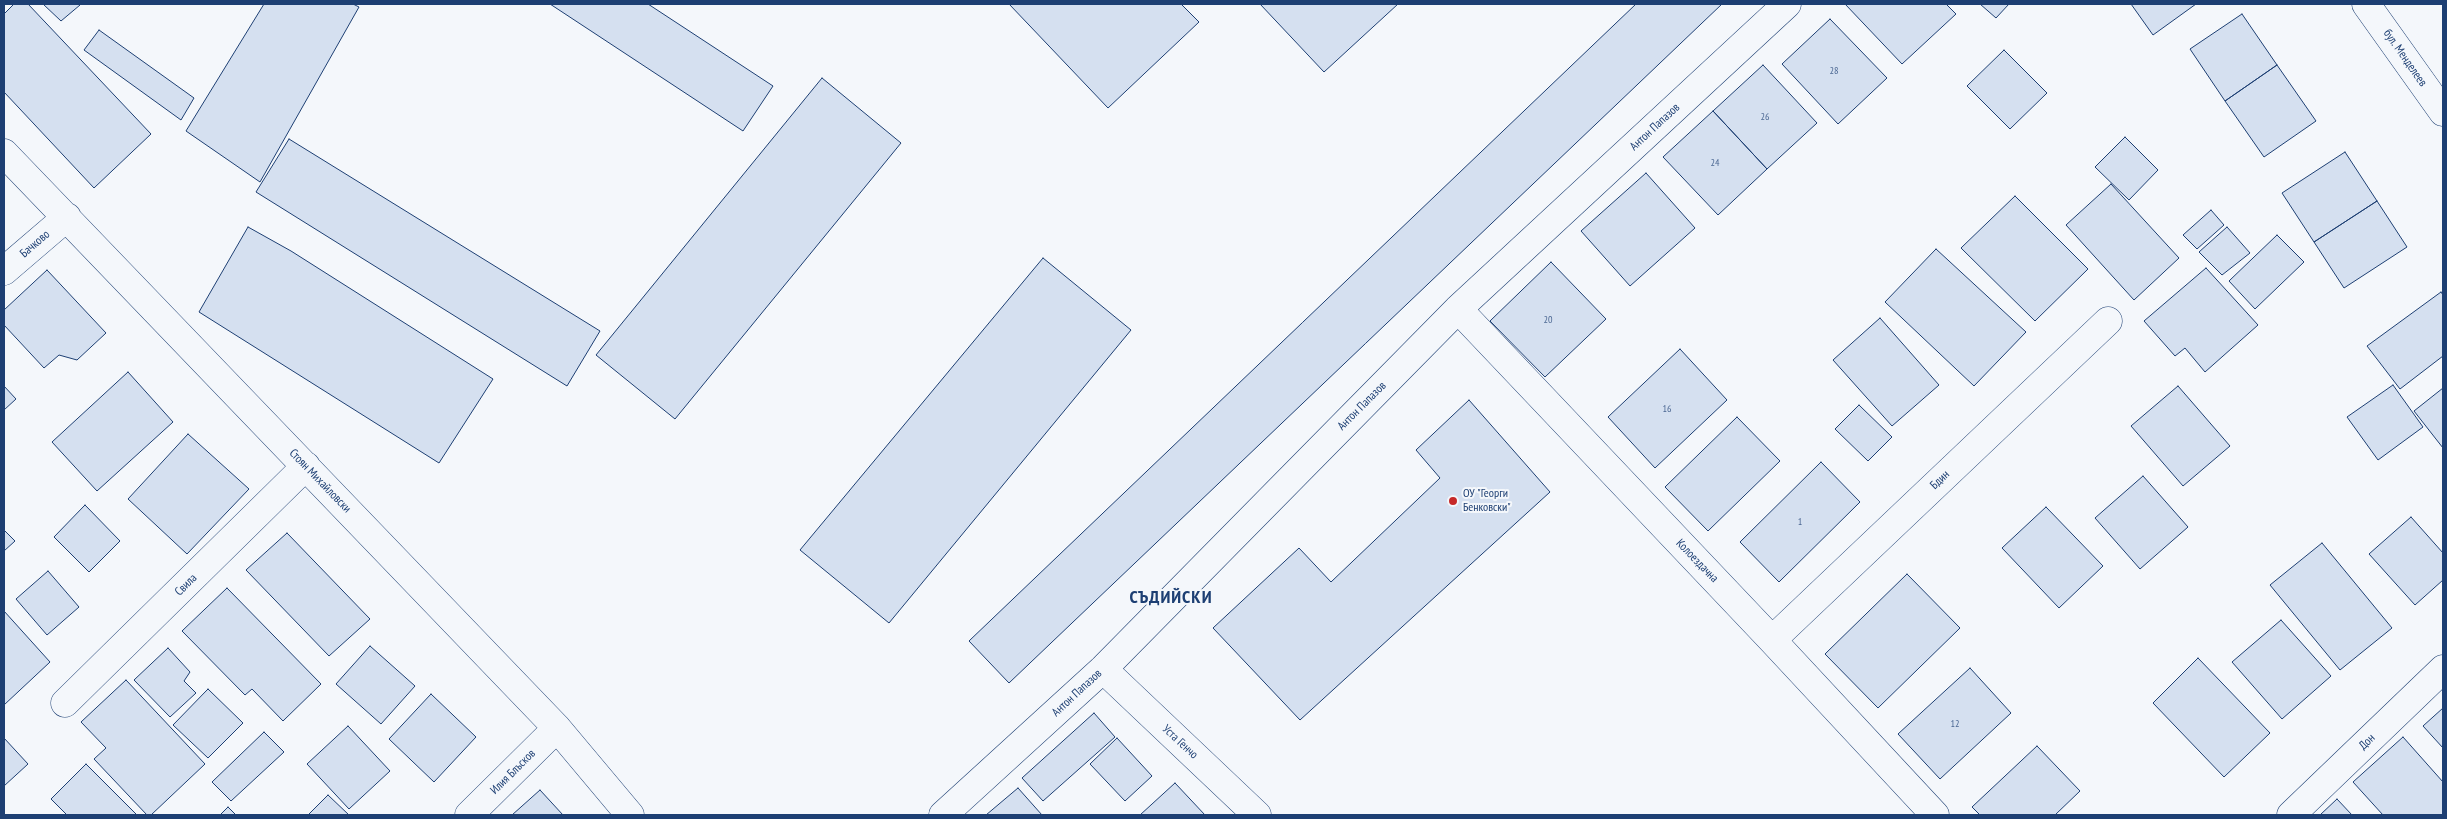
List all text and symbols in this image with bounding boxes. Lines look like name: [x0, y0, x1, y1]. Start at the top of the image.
street label: бул. Менделеев: [2380, 27, 2430, 89]
house number: 28: [1830, 65, 1838, 77]
street label: Антон Папазов: [1627, 100, 1683, 154]
house number: 26: [1761, 111, 1769, 123]
house number: 24: [1711, 157, 1719, 169]
street label: Бачково: [17, 227, 53, 261]
house number: 20: [1544, 314, 1552, 326]
street label: Антон Папазов: [1335, 379, 1389, 433]
house number: 16: [1663, 403, 1671, 415]
street label: Стоян Михайловски: [286, 446, 354, 516]
street label: Бдин: [1927, 467, 1953, 493]
place label: ОУ "Георги Бенковски": [1463, 487, 1511, 515]
marker: ОУ "Георги Бенковски": [1447, 495, 1459, 507]
house number: 1: [1798, 516, 1802, 528]
street label: Колоездачна: [1673, 536, 1721, 586]
street label: Свила: [172, 571, 200, 599]
district label: СЪДИЙСКИ: [1128, 587, 1214, 609]
street label: Антон Папазов: [1049, 666, 1105, 720]
house number: 12: [1951, 718, 1959, 730]
street label: Уста Генчо: [1159, 722, 1201, 762]
street label: Дон: [2356, 731, 2378, 753]
street label: Илия Блъсков: [488, 747, 538, 797]

